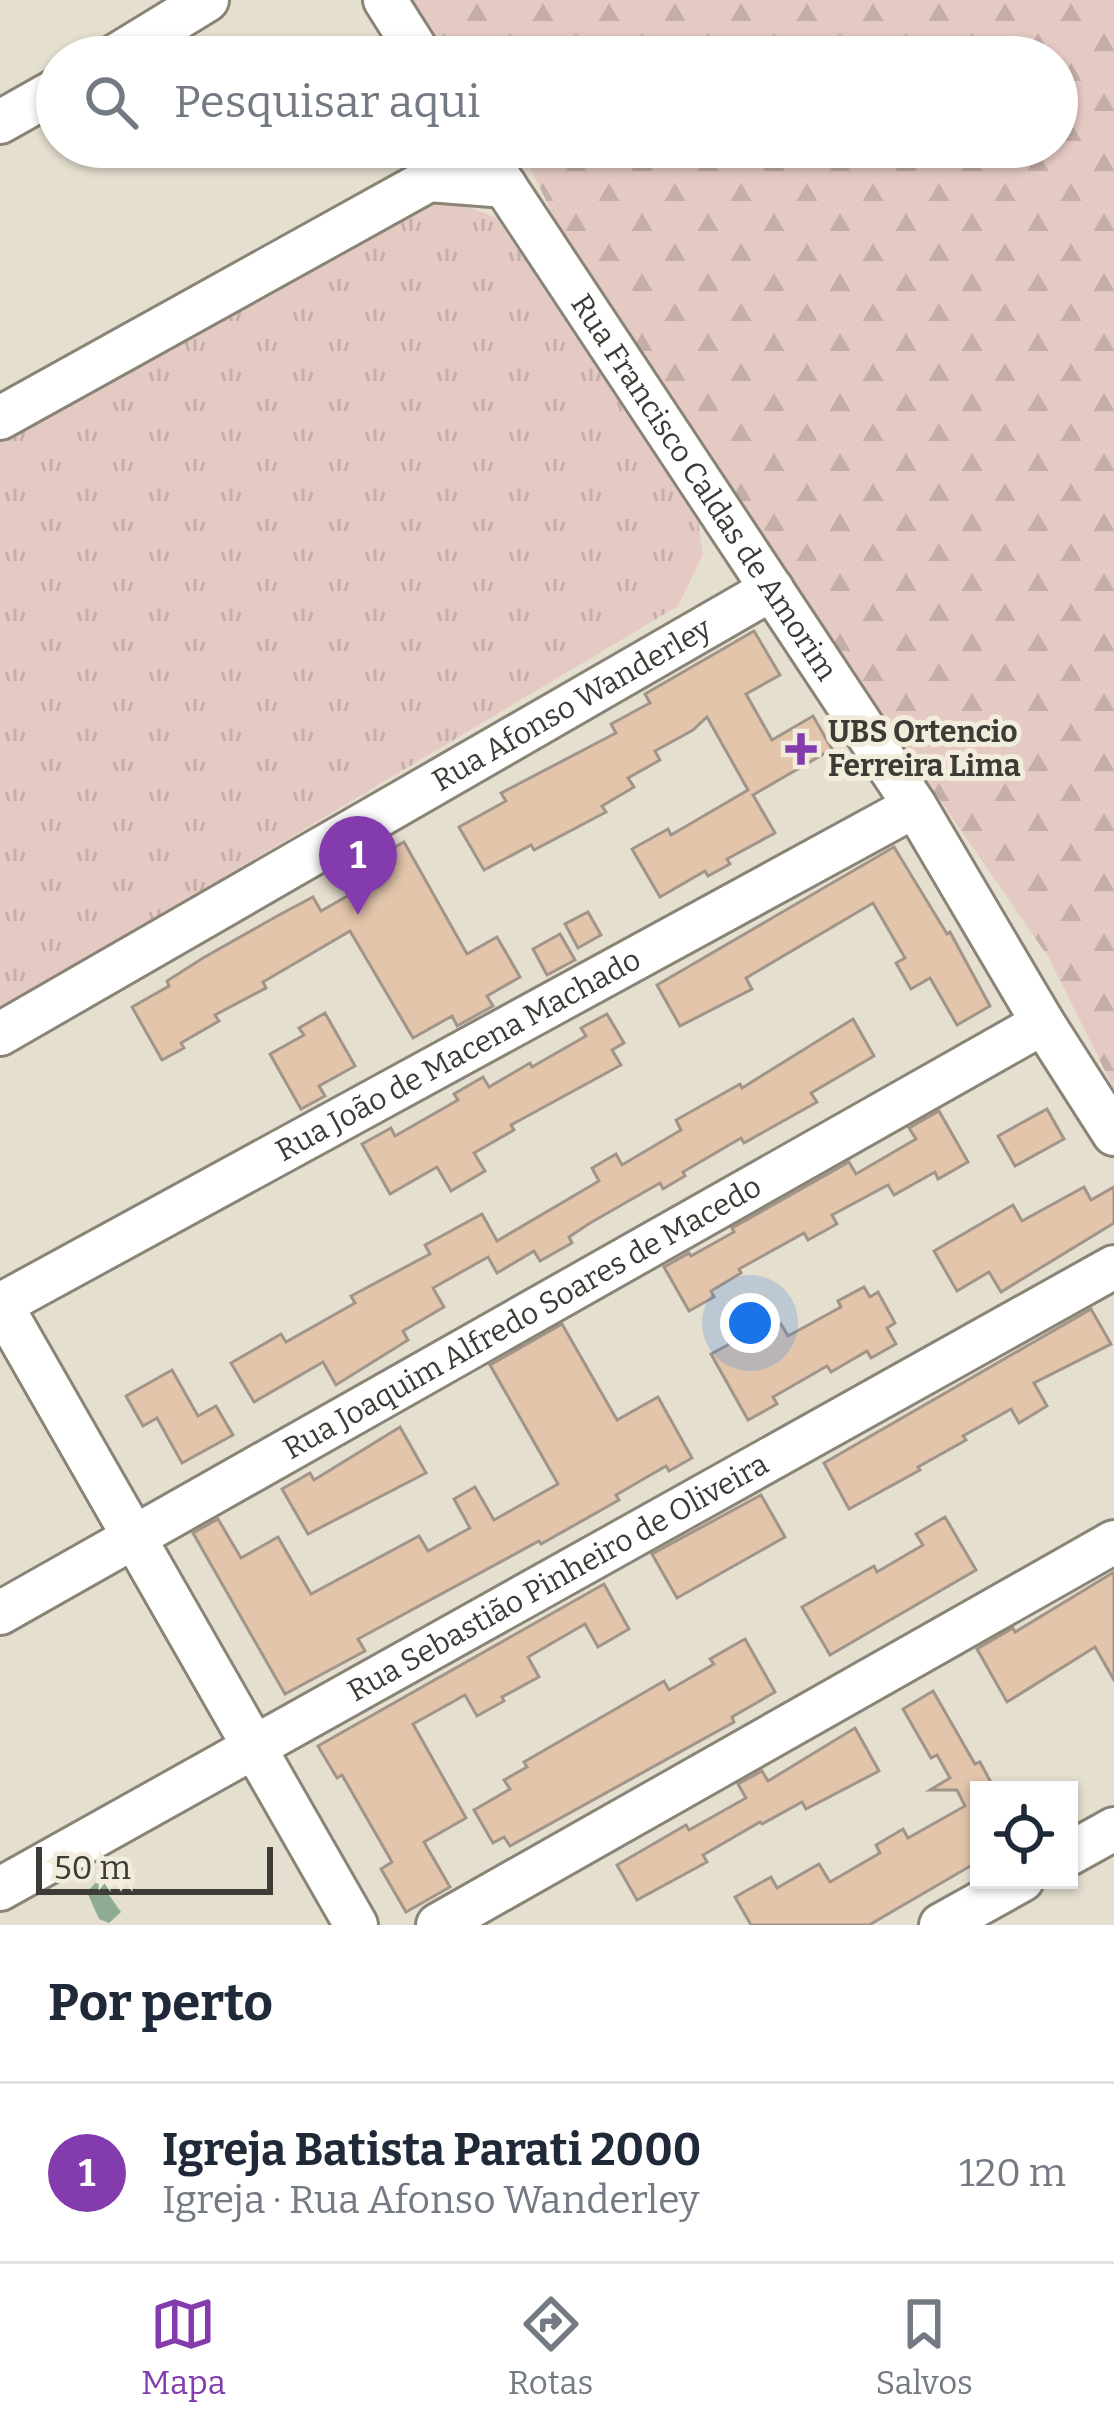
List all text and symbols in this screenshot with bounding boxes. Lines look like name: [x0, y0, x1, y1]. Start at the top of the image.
search box: [36, 36, 1078, 168]
icon: search: [78, 69, 144, 135]
text: Pesquisar aqui: [174, 75, 480, 129]
street label: Rua Francisco Caldas de Amorim: [563, 287, 845, 688]
street label: Rua Afonso Wanderley: [426, 610, 718, 799]
place label: UBS Ortencio Ferreira Lima: [828, 714, 1021, 784]
marker: UBS Ortencio Ferreira Lima: [785, 733, 817, 765]
pin: 1: [319, 816, 397, 915]
street label: Rua João de Macena Machado: [270, 941, 647, 1169]
street label: Rua Joaquim Alfredo Soares de Macedo: [277, 1168, 767, 1467]
your location: [720, 1293, 780, 1353]
street label: Rua Sebastião Pinheiro de Oliveira: [341, 1446, 774, 1709]
map controls: [970, 1781, 1078, 1889]
button: locate: [970, 1781, 1078, 1889]
scale bar: [36, 1841, 273, 1894]
text: 50 m: [54, 1848, 131, 1888]
text: Por perto: [48, 1972, 273, 2034]
text: Igreja Batista Parati 2000: [162, 2123, 701, 2177]
text: 1: [79, 2150, 95, 2196]
text: 120 m: [959, 2150, 1066, 2196]
text: Igreja · Rua Afonso Wanderley: [162, 2177, 699, 2223]
tab: Mapa: [141, 2291, 226, 2403]
tab: Rotas: [508, 2291, 593, 2403]
tab: Salvos: [875, 2291, 973, 2403]

